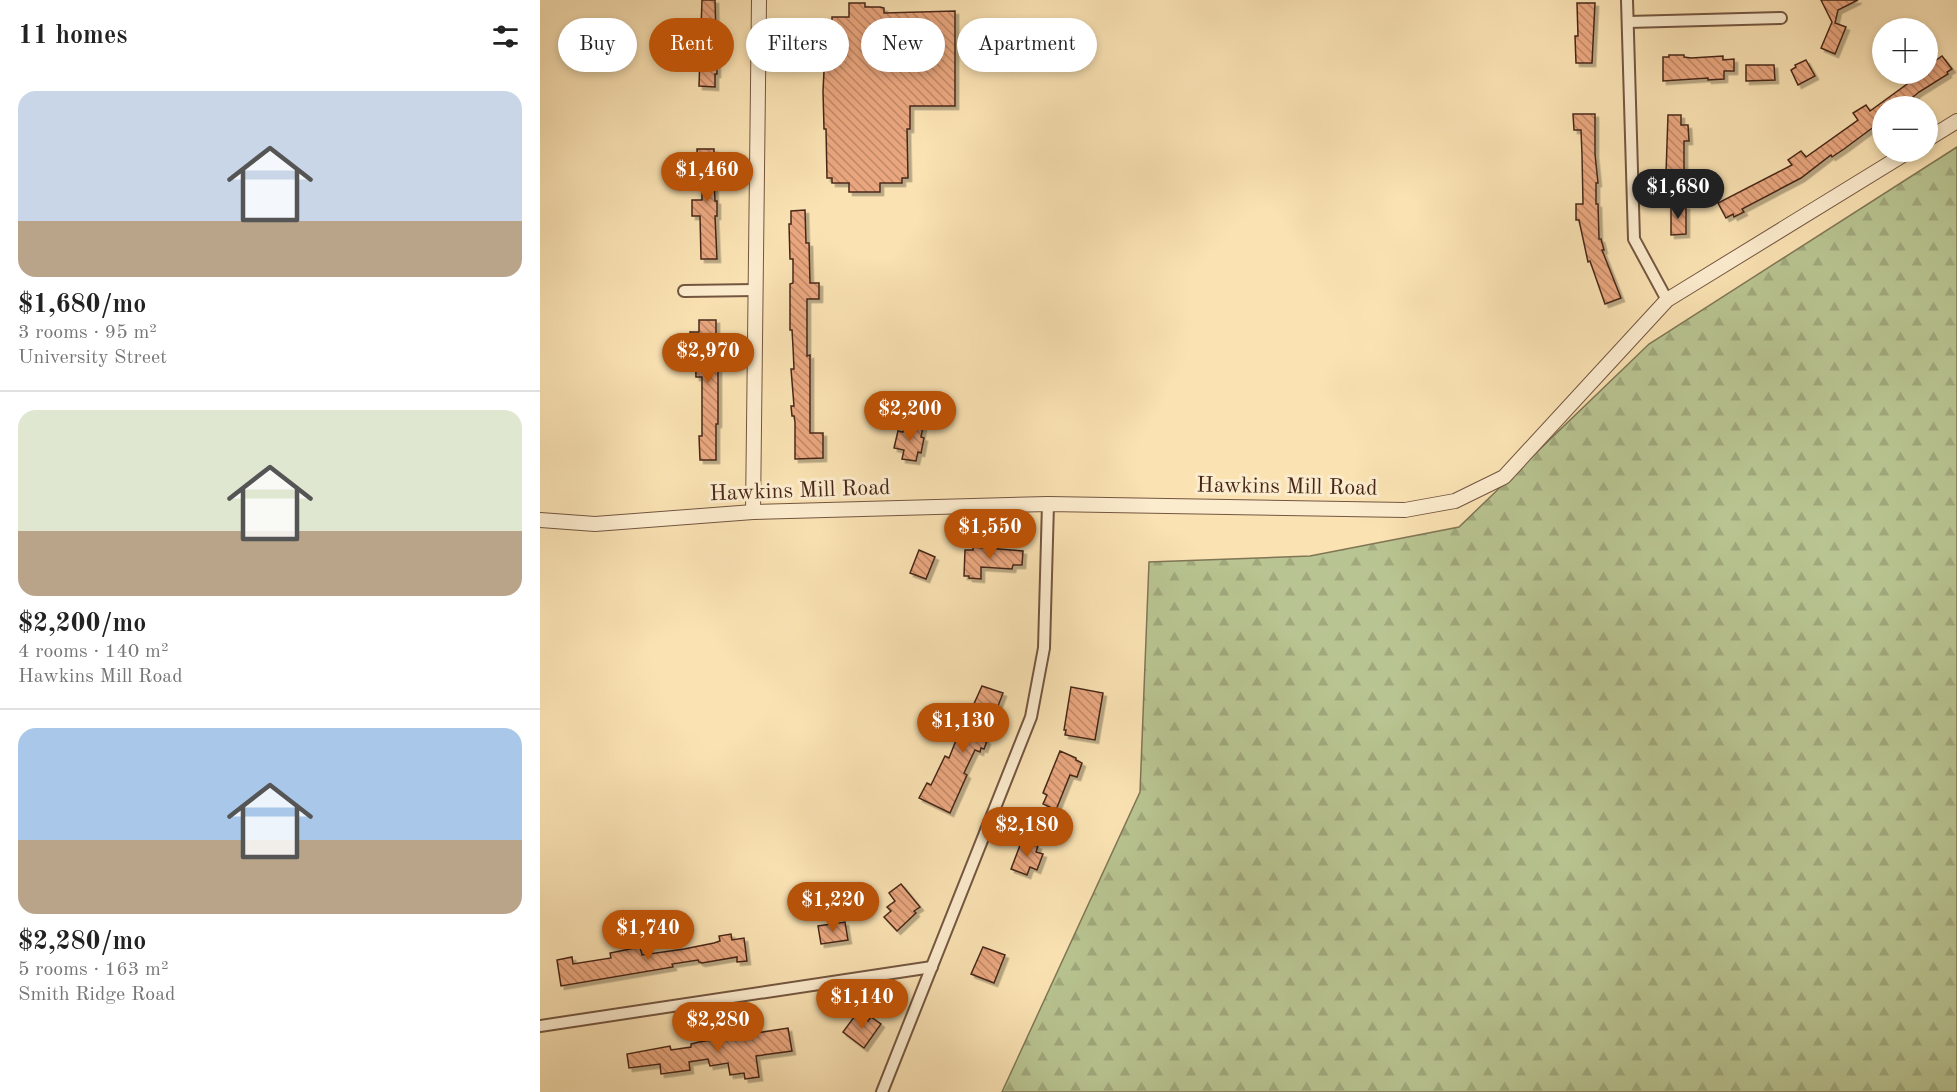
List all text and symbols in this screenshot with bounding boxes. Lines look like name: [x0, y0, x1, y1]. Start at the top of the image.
chip: Buy: [558, 18, 637, 72]
chip: Rent: [649, 18, 734, 72]
chip: Filters: [746, 18, 849, 72]
chip: New: [861, 18, 945, 72]
chip: Apartment: [957, 18, 1097, 72]
map controls: [1872, 18, 1938, 162]
button: +: [1872, 18, 1938, 84]
icon: filters: [489, 20, 522, 53]
text: 11 homes: [18, 23, 127, 49]
button: −: [1872, 96, 1938, 162]
icon: home: [216, 130, 324, 238]
pin: $1,460: [658, 152, 756, 203]
text: $1,460: [675, 161, 739, 181]
pin: $1,680: [1629, 169, 1727, 220]
text: $1,680: [1646, 178, 1710, 198]
text: $1,680/mo: [18, 292, 146, 318]
text: 3 rooms · 95 m²: [18, 323, 157, 343]
pin: $2,970: [659, 333, 757, 384]
text: $2,970: [676, 342, 740, 362]
text: University Street: [18, 348, 167, 368]
pin: $2,200: [861, 391, 959, 442]
text: $2,200: [878, 400, 942, 420]
icon: home: [216, 449, 324, 557]
street label: Hawkins Mill Road: [1196, 474, 1378, 500]
street label: Hawkins Mill Road: [709, 477, 891, 505]
pin: $1,550: [941, 509, 1039, 560]
text: $1,550: [958, 518, 1022, 538]
text: $2,200/mo: [18, 611, 146, 637]
text: 4 rooms · 140 m²: [18, 642, 168, 662]
text: Hawkins Mill Road: [18, 667, 183, 687]
pin: $1,130: [914, 703, 1012, 754]
text: $1,130: [931, 712, 995, 732]
icon: home: [216, 767, 324, 875]
pin: $2,180: [978, 807, 1076, 858]
text: $2,180: [995, 816, 1059, 836]
pin: $1,220: [784, 882, 882, 933]
text: $1,220: [801, 891, 865, 911]
pin: $1,740: [599, 910, 697, 961]
text: $1,740: [616, 919, 680, 939]
text: $2,280/mo: [18, 929, 146, 955]
text: 5 rooms · 163 m²: [18, 960, 168, 980]
pin: $1,140: [813, 979, 911, 1030]
text: Smith Ridge Road: [18, 985, 175, 1005]
text: $1,140: [830, 988, 894, 1008]
pin: $2,280: [669, 1002, 767, 1053]
text: $2,280: [686, 1011, 750, 1031]

